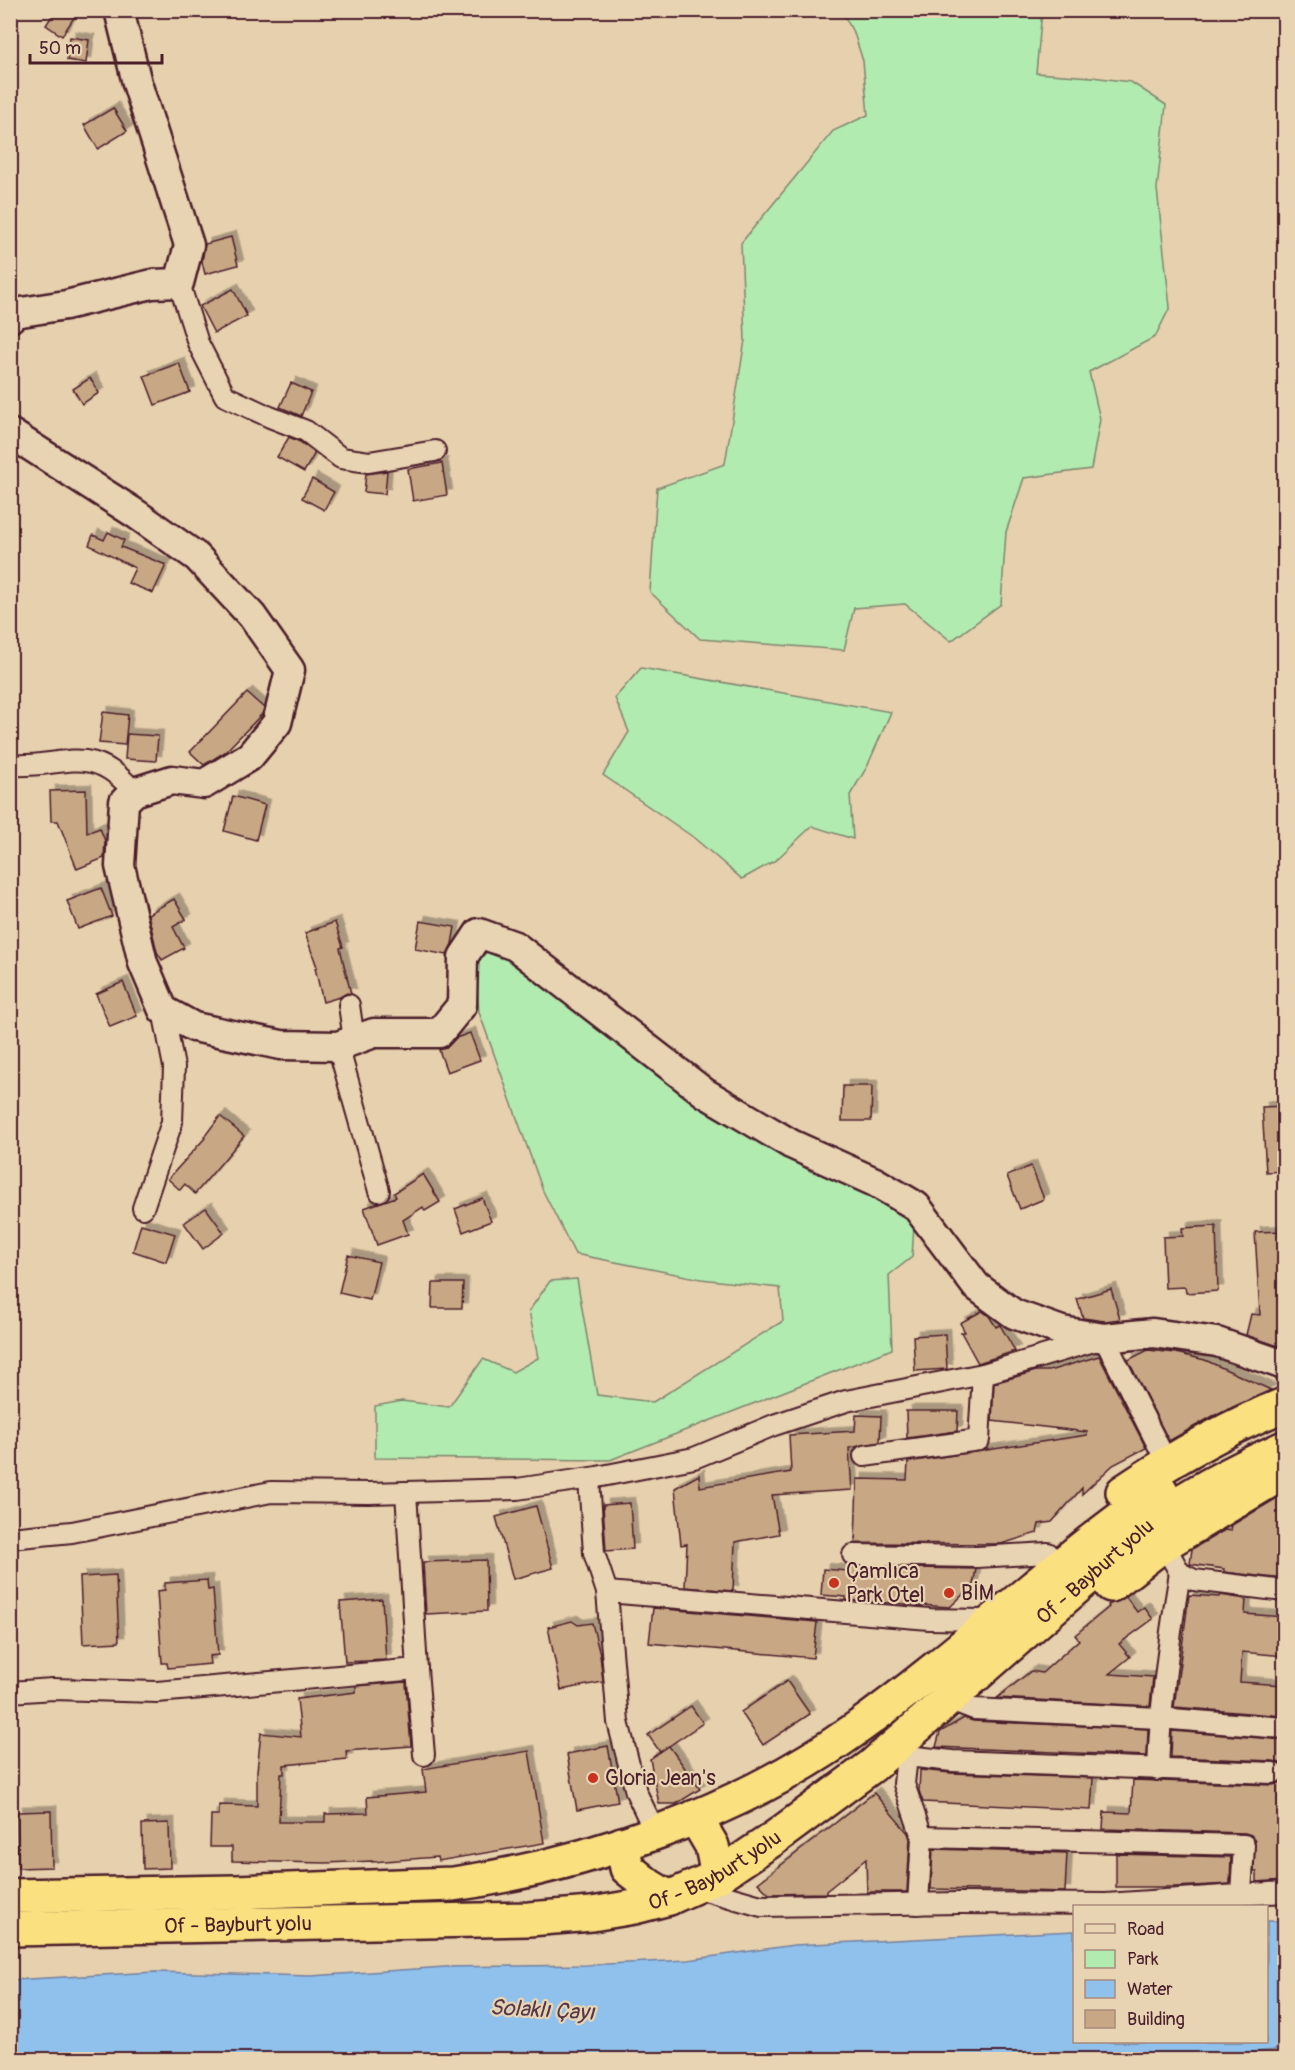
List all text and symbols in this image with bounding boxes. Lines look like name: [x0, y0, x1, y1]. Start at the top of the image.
scale bar: [30, 27, 162, 65]
text: 50 m: [39, 37, 81, 60]
street label: Of - Bayburt yolu: [1031, 1513, 1160, 1630]
place label: Çamlıca Park Otel: [846, 1558, 924, 1609]
marker: Çamlıca Park Otel: [827, 1576, 841, 1590]
place label: BİM: [961, 1580, 994, 1607]
marker: BİM: [942, 1586, 956, 1600]
place label: Gloria Jean's: [605, 1765, 716, 1792]
marker: Gloria Jean's: [586, 1771, 600, 1785]
street label: Of - Bayburt yolu: [645, 1824, 787, 1917]
legend: [1073, 1905, 1268, 2043]
street label: Of - Bayburt yolu: [164, 1910, 312, 1940]
text: Road: [1127, 1918, 1164, 1941]
text: Park: [1127, 1948, 1159, 1971]
text: Water: [1127, 1978, 1173, 2001]
water label: Solaklı Çayı: [489, 1993, 596, 2027]
text: Building: [1127, 2008, 1185, 2031]

